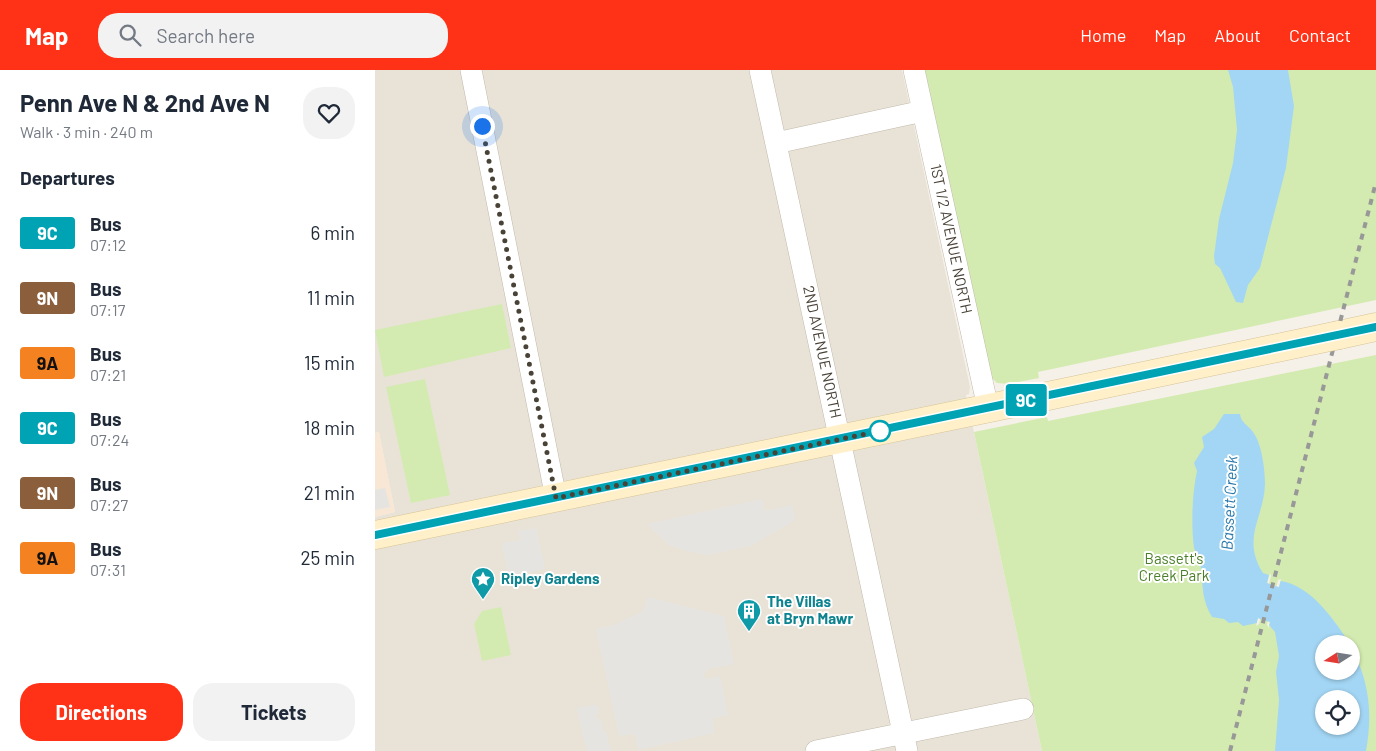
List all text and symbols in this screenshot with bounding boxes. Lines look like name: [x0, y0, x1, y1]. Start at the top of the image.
search box: [98, 13, 448, 58]
text: Map: [25, 21, 68, 50]
icon: search: [116, 21, 144, 49]
text: Search here: [156, 24, 255, 47]
text: Home: [1080, 24, 1126, 46]
text: Map: [1154, 24, 1186, 46]
text: About: [1214, 24, 1261, 46]
text: Contact: [1289, 24, 1351, 46]
button: heart: [303, 87, 355, 139]
text: Penn Ave N & 2nd Ave N: [20, 88, 270, 117]
your location: [470, 114, 495, 139]
text: Walk · 3 min · 240 m: [20, 122, 153, 141]
street label: 1ST 1/2 AVENUE NORTH: [927, 162, 977, 315]
text: Departures: [20, 166, 115, 189]
text: Bus: [90, 212, 122, 235]
text: 6 min: [311, 221, 355, 244]
text: 9C: [37, 222, 58, 244]
text: 07:12: [90, 235, 126, 254]
text: Bus: [90, 277, 122, 300]
street label: 2ND AVENUE NORTH: [800, 284, 846, 420]
text: 11 min: [307, 286, 355, 309]
text: 9N: [37, 287, 58, 309]
text: 07:17: [90, 300, 125, 319]
text: Bus: [90, 342, 122, 365]
text: 15 min: [304, 351, 355, 374]
text: 9A: [37, 352, 58, 374]
text: 07:21: [90, 365, 126, 384]
line badge: 9C: [1003, 384, 1049, 416]
text: 9C: [1016, 389, 1036, 411]
text: Bus: [90, 407, 122, 430]
text: 18 min: [304, 416, 355, 439]
text: 9C: [37, 417, 58, 439]
unlabelled marker: [869, 420, 891, 442]
text: 07:24: [90, 430, 129, 449]
water label: Bassett Creek: [1217, 455, 1240, 551]
text: Bus: [90, 472, 122, 495]
text: 21 min: [304, 481, 355, 504]
text: 9N: [37, 482, 58, 504]
text: 07:27: [90, 495, 128, 514]
text: Bus: [90, 537, 122, 560]
text: 25 min: [300, 546, 355, 569]
text: 9A: [37, 547, 58, 569]
park label: Bassett's Creek Park: [1139, 549, 1210, 584]
text: 07:31: [90, 560, 126, 579]
place icon: Ripley Gardens: [470, 566, 496, 600]
place label: Ripley Gardens: [501, 569, 600, 587]
place label: The Villas at Bryn Mawr: [767, 592, 854, 627]
building icon: The Villas at Bryn Mawr: [736, 598, 762, 632]
north arrow: [1315, 635, 1360, 680]
map controls: [1315, 635, 1360, 735]
button: Directions: [20, 683, 183, 741]
button: Tickets: [193, 683, 355, 741]
button: locate: [1315, 690, 1360, 735]

